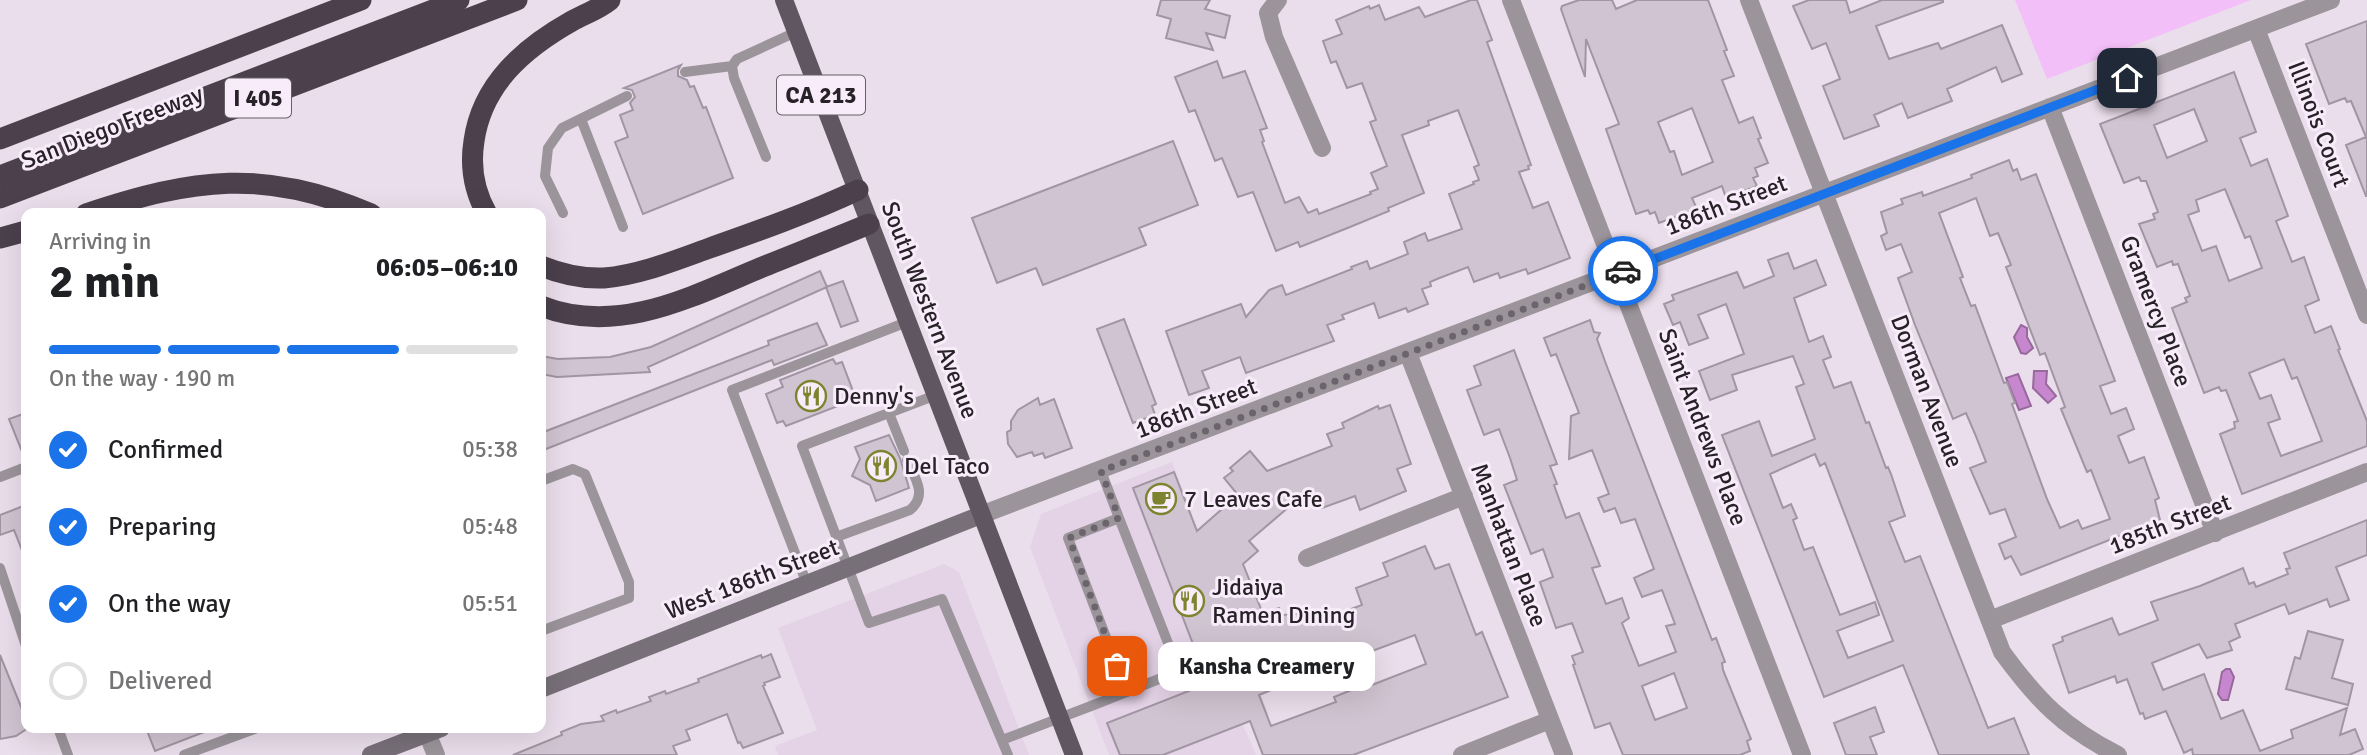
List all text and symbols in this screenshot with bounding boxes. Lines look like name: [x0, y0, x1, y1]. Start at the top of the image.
pin: [2097, 48, 2157, 108]
street label: Illinois Court: [2281, 57, 2357, 191]
icon: home: [2108, 59, 2146, 97]
road number: CA 213: [777, 76, 865, 114]
street label: San Diego Freeway: [17, 78, 207, 176]
road number: I 405: [225, 78, 291, 118]
street label: 186th Street: [1661, 168, 1791, 242]
street label: South Western Avenue: [875, 197, 985, 423]
text: Arriving in: [49, 227, 151, 256]
street label: Gramercy Place: [2113, 231, 2199, 391]
courier: [1588, 236, 1658, 306]
text: 06:05–06:10: [376, 252, 518, 284]
icon: car: [1604, 252, 1642, 290]
text: 2 min: [49, 254, 160, 310]
street label: Dorman Avenue: [1884, 310, 1970, 472]
street label: Saint Andrews Place: [1652, 324, 1754, 530]
text: On the way · 190 m: [49, 364, 235, 393]
street label: 186th Street: [1131, 371, 1261, 445]
restaurant icon: Denny's: [794, 379, 828, 413]
place label: Denny's: [834, 381, 914, 411]
icon: check: [49, 431, 87, 469]
text: Confirmed: [108, 434, 223, 466]
text: 05:38: [462, 435, 518, 464]
restaurant icon: Del Taco: [864, 449, 898, 483]
place label: Del Taco: [904, 451, 990, 481]
street label: Manhattan Place: [1464, 459, 1554, 631]
cafe icon: 7 Leaves Cafe: [1144, 482, 1178, 516]
place label: 7 Leaves Cafe: [1184, 484, 1323, 514]
street label: 185th Street: [2105, 487, 2235, 561]
icon: check: [49, 508, 87, 546]
text: Preparing: [108, 511, 216, 543]
text: 05:48: [462, 512, 518, 541]
street label: West 186th Street: [661, 532, 843, 626]
place label: Jidaiya Ramen Dining: [1212, 572, 1355, 630]
restaurant icon: Jidaiya Ramen Dining: [1172, 584, 1206, 618]
icon: check: [49, 585, 87, 623]
text: On the way: [108, 588, 231, 620]
text: 05:51: [462, 589, 518, 618]
pin: [1087, 636, 1147, 696]
callout: Kansha Creamery: [1159, 642, 1376, 690]
icon: bag: [1098, 647, 1136, 685]
text: Kansha Creamery: [1179, 652, 1354, 681]
text: Delivered: [108, 665, 213, 697]

